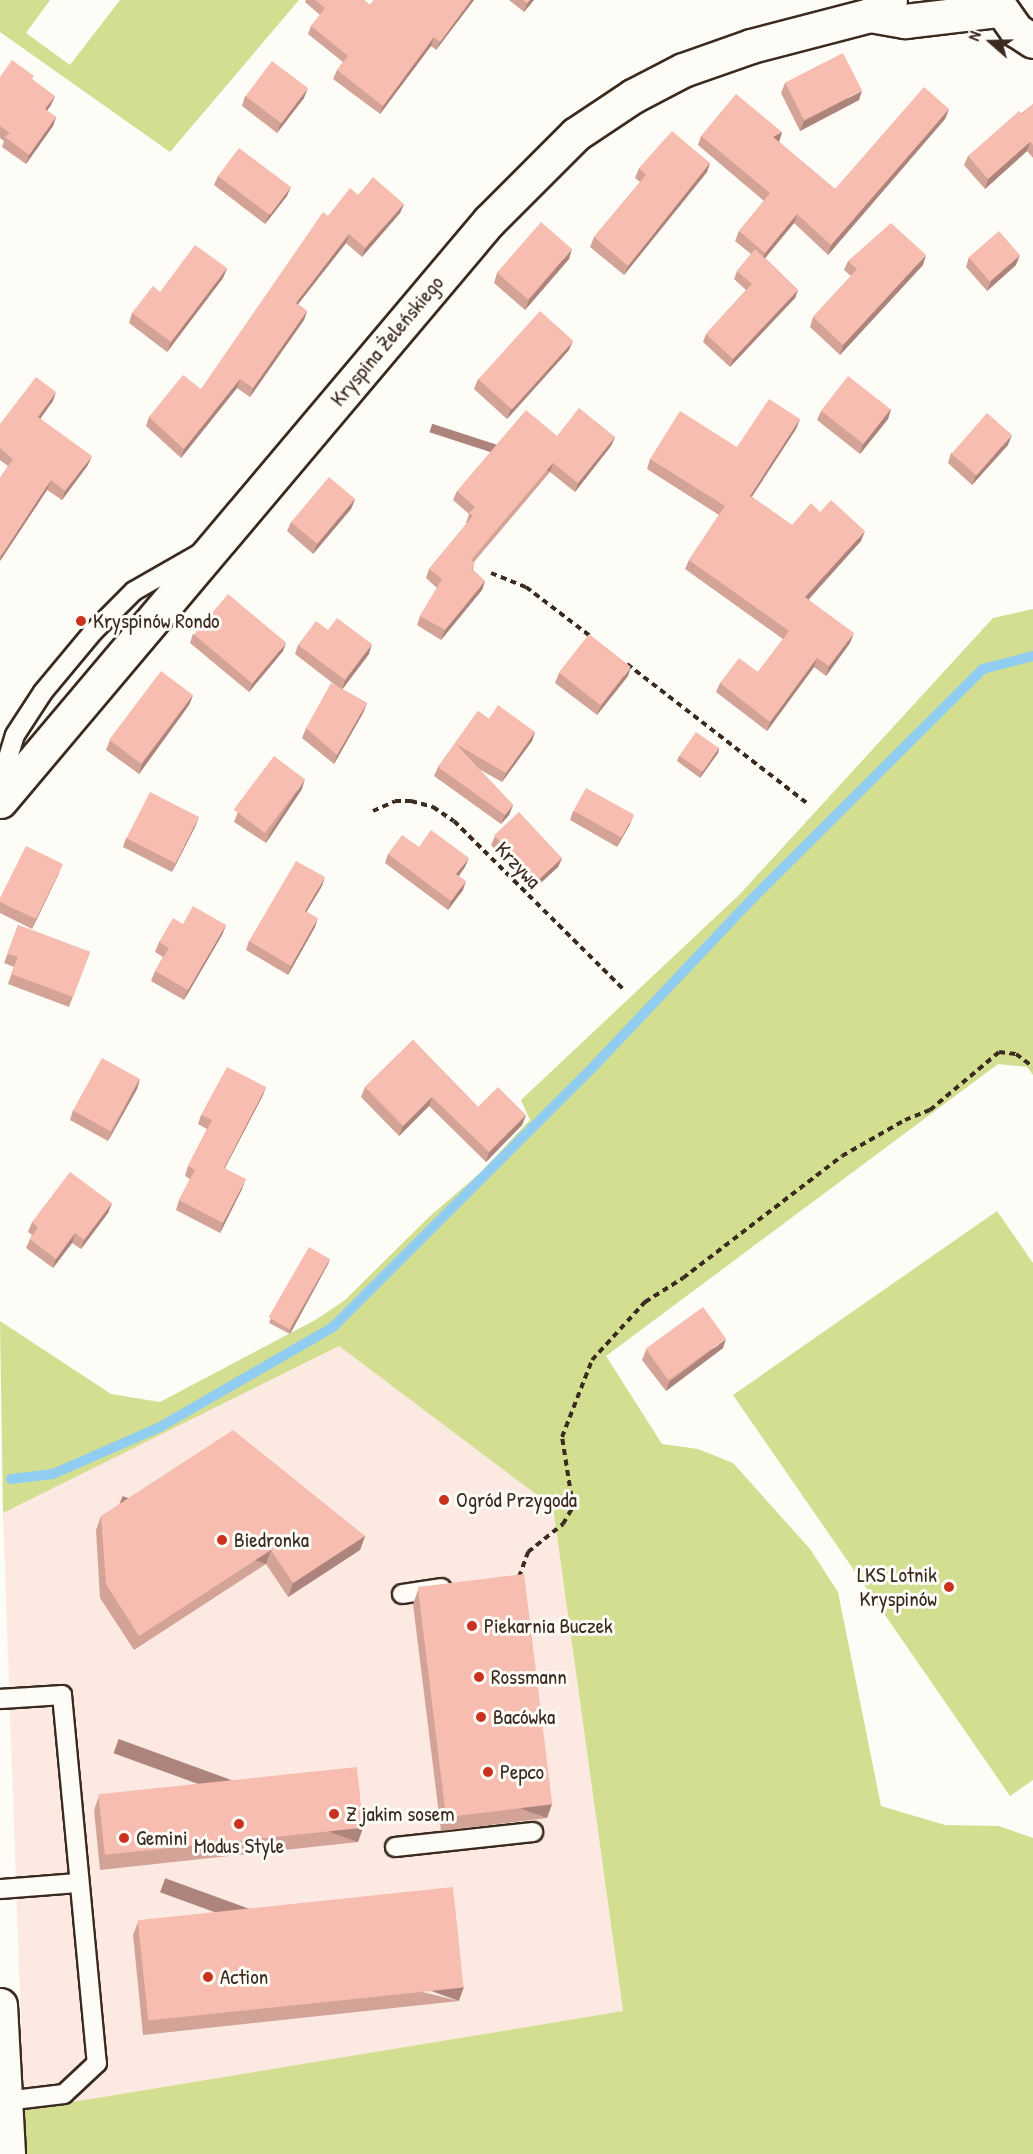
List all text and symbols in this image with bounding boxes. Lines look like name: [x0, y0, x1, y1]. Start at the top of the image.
north arrow: [961, 12, 1021, 72]
text: N: [962, 28, 986, 44]
street label: Kryspina Żeleńskiego: [325, 271, 449, 411]
place label: Kryspinów Rondo: [93, 608, 219, 634]
marker: Kryspinów Rondo: [74, 614, 88, 628]
street label: Krzywa: [490, 837, 546, 893]
place label: Ogród Przygoda: [456, 1487, 577, 1513]
marker: Ogród Przygoda: [437, 1493, 451, 1507]
place label: Biedronka: [234, 1527, 309, 1553]
marker: Biedronka: [215, 1533, 229, 1547]
place label: LKS Lotnik Kryspinów: [857, 1562, 937, 1612]
marker: LKS Lotnik Kryspinów: [942, 1580, 956, 1594]
place label: Piekarnia Buczek: [484, 1613, 613, 1639]
marker: Piekarnia Buczek: [465, 1619, 479, 1633]
place label: Rossmann: [491, 1664, 567, 1690]
marker: Rossmann: [472, 1670, 486, 1684]
place label: Bacówka: [493, 1704, 555, 1730]
marker: Bacówka: [474, 1710, 488, 1724]
place label: Pepco: [500, 1759, 544, 1785]
marker: Pepco: [481, 1765, 495, 1779]
place label: Z jakim sosem: [346, 1801, 454, 1827]
marker: Z jakim sosem: [327, 1807, 341, 1821]
marker: Modus Style: [232, 1817, 246, 1831]
place label: Gemini: [136, 1825, 188, 1851]
marker: Gemini: [117, 1831, 131, 1845]
place label: Modus Style: [194, 1833, 284, 1859]
place label: Action: [220, 1964, 268, 1990]
marker: Action: [201, 1970, 215, 1984]

